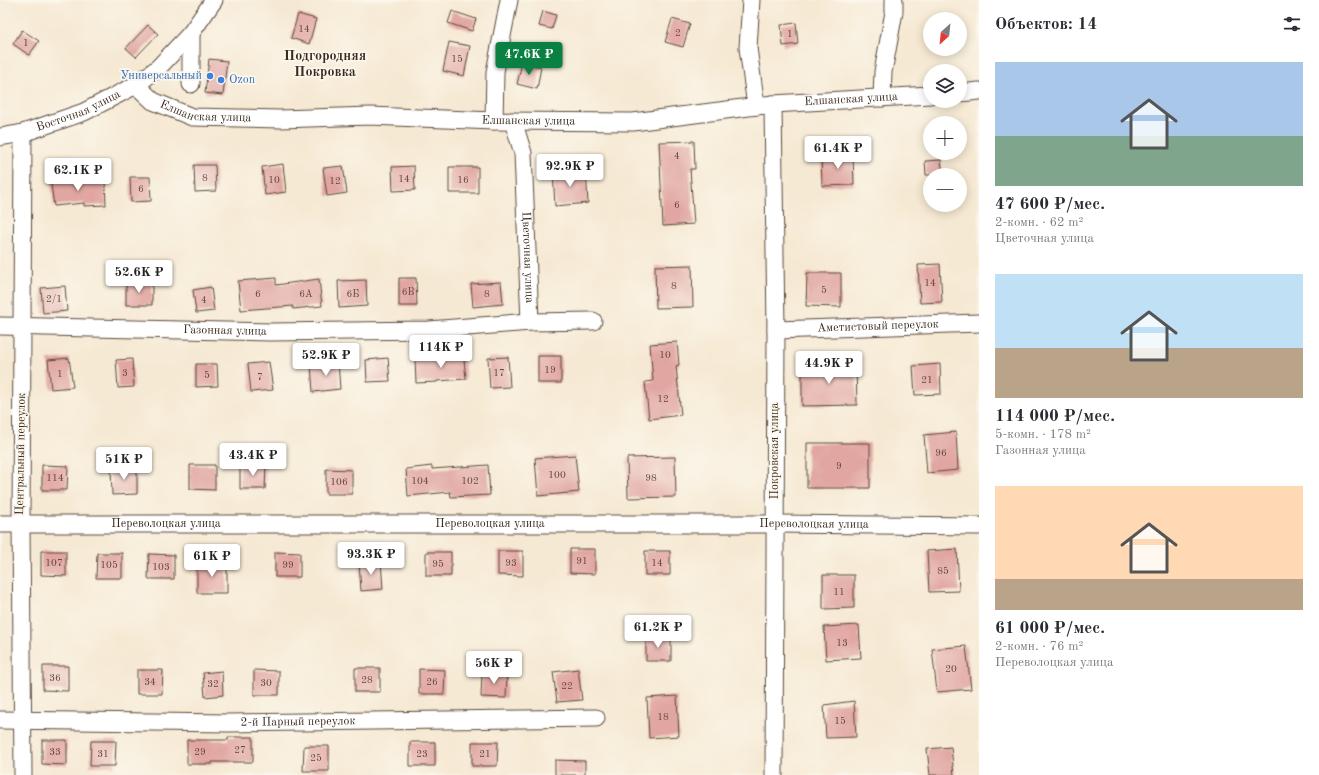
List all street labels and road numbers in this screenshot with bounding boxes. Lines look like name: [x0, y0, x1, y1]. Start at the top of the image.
street label: Восточная улица: [35, 88, 122, 134]
street label: Елшанская улица: [804, 91, 898, 108]
street label: Елшанская улица: [158, 98, 251, 124]
street label: Елшанская улица: [481, 115, 575, 128]
street label: Цветочная улица: [519, 211, 535, 303]
street label: Аметистовый переулок: [817, 318, 939, 335]
street label: Газонная улица: [183, 324, 267, 338]
street label: Центральный переулок: [14, 393, 28, 515]
street label: Покровская улица: [769, 403, 781, 499]
street label: Переволоцкая улица: [111, 518, 221, 530]
street label: Переволоцкая улица: [435, 518, 545, 530]
street label: Переволоцкая улица: [759, 518, 869, 531]
street label: 2-й Парный переулок: [240, 715, 355, 729]

